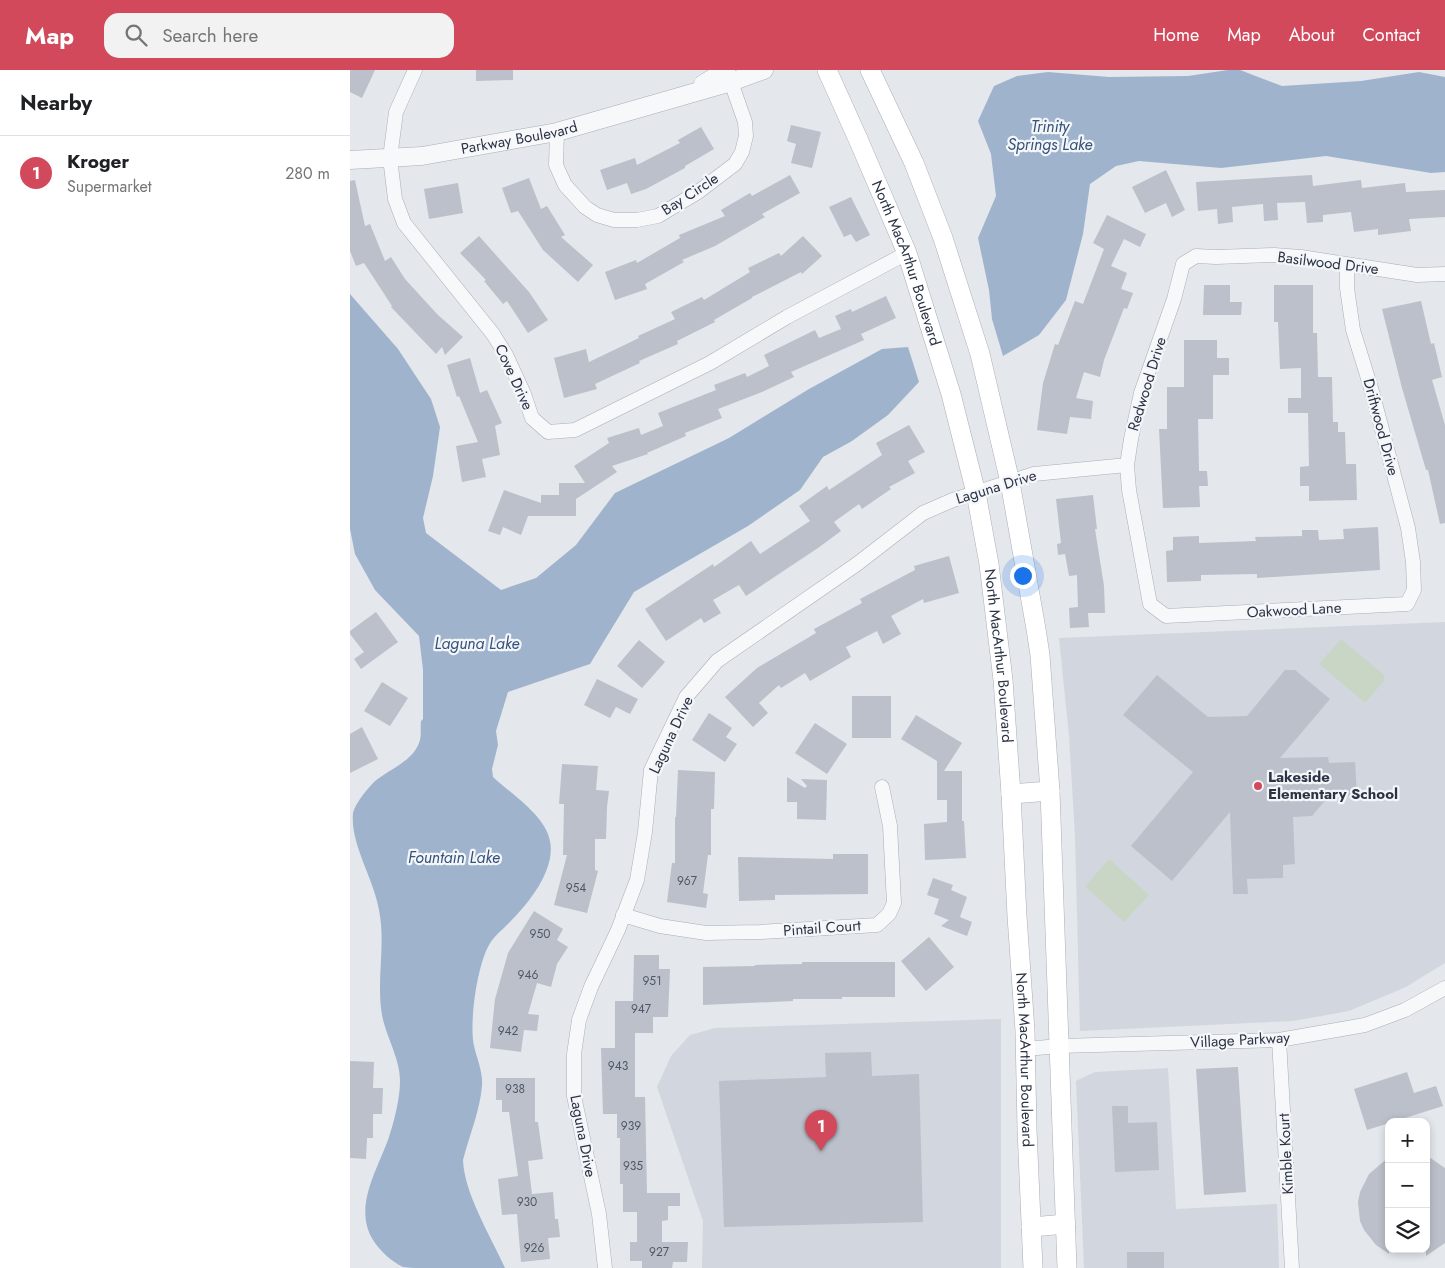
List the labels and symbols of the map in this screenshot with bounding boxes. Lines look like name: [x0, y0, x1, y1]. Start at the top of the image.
water label: Trinity Springs Lake: [1007, 115, 1093, 156]
street label: Parkway Boulevard: [459, 116, 580, 160]
street label: Bay Circle: [657, 167, 723, 221]
street label: North MacArthur Boulevard: [866, 177, 946, 348]
street label: Basilwood Drive: [1276, 246, 1380, 280]
street label: Redwood Drive: [1122, 334, 1172, 434]
street label: Cove Drive: [489, 341, 539, 414]
street label: Driftwood Drive: [1357, 376, 1405, 478]
street label: Laguna Drive: [953, 464, 1039, 510]
your location: [1010, 563, 1036, 589]
street label: North MacArthur Boulevard: [979, 568, 1018, 743]
street label: Oakwood Lane: [1246, 597, 1342, 623]
water label: Laguna Lake: [434, 632, 520, 655]
street label: Laguna Drive: [643, 692, 699, 777]
place label: Lakeside Elementary School: [1268, 766, 1398, 805]
marker: Lakeside Elementary School: [1252, 780, 1264, 792]
water label: Fountain Lake: [408, 846, 500, 869]
house number: 967: [677, 872, 698, 890]
house number: 954: [566, 879, 586, 897]
street label: Pintail Court: [782, 914, 862, 942]
house number: 950: [530, 925, 550, 943]
house number: 946: [518, 966, 538, 984]
house number: 951: [642, 972, 662, 990]
street label: North MacArthur Boulevard: [1010, 972, 1039, 1148]
house number: 947: [631, 1000, 652, 1018]
house number: 942: [498, 1022, 519, 1040]
street label: Village Parkway: [1190, 1026, 1291, 1054]
house number: 943: [608, 1057, 629, 1075]
house number: 938: [505, 1080, 525, 1098]
street label: Laguna Drive: [564, 1093, 602, 1179]
pin: 1: [805, 1110, 837, 1151]
street label: Kimble Kourt: [1273, 1113, 1299, 1195]
house number: 939: [621, 1117, 641, 1135]
house number: 935: [623, 1157, 643, 1175]
house number: 930: [517, 1193, 537, 1211]
house number: 926: [524, 1239, 544, 1257]
house number: 927: [649, 1243, 670, 1261]

